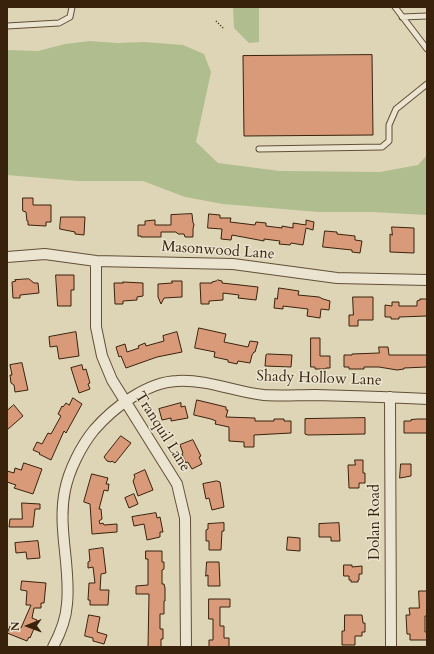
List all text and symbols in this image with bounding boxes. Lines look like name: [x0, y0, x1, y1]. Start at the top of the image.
street label: Masonwood Lane: [161, 238, 275, 264]
street label: Shady Hollow Lane: [256, 368, 382, 390]
street label: Tranquil Lane: [130, 389, 194, 475]
street label: Dolan Road: [367, 484, 385, 560]
north arrow: [8, 606, 48, 646]
text: N: [8, 621, 23, 631]

